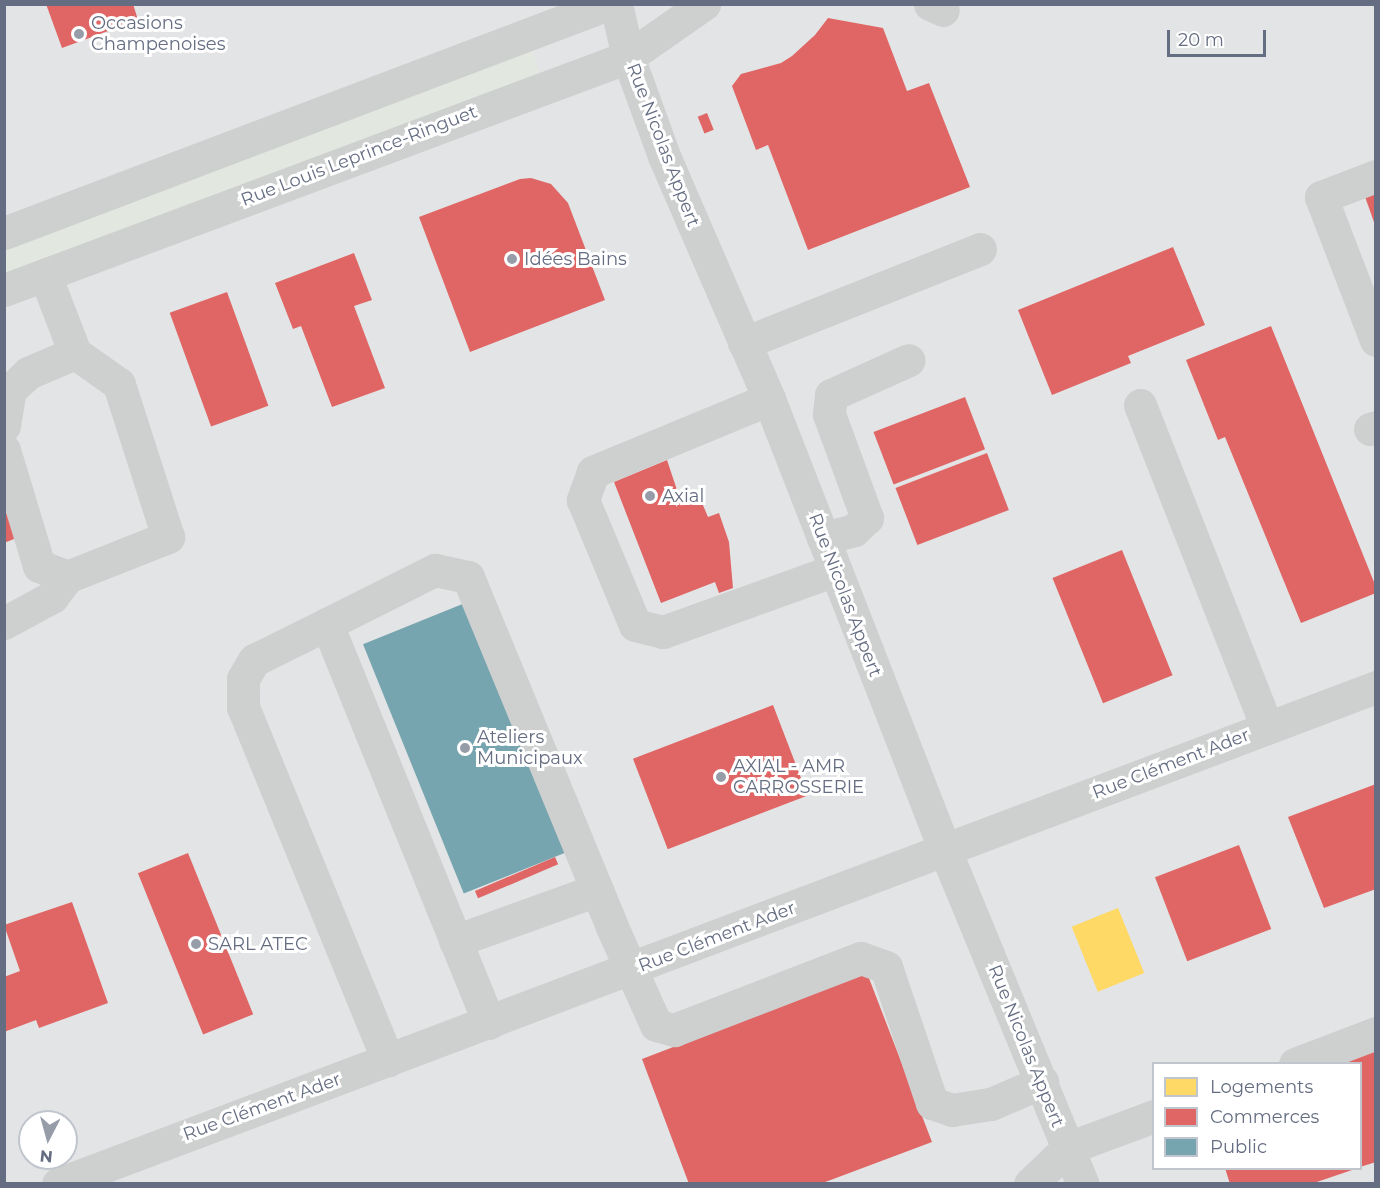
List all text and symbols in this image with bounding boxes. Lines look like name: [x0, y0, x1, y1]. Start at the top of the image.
place label: Occasions Champenoises: [91, 13, 225, 56]
scale bar: [1170, 18, 1269, 56]
marker: Occasions Champenoises: [72, 27, 86, 41]
text: 20 m: [1178, 29, 1224, 51]
street label: Rue Nicolas Appert: [622, 60, 704, 230]
street label: Rue Louis Leprince-Ringuet: [238, 101, 480, 211]
place label: Idées Bains: [524, 248, 627, 270]
marker: Idées Bains: [505, 252, 519, 266]
place label: Axial: [662, 485, 704, 507]
marker: Axial: [643, 489, 657, 503]
street label: Rue Nicolas Appert: [804, 510, 886, 680]
street label: Rue Clément Ader: [1089, 724, 1253, 804]
place label: Ateliers Municipaux: [477, 727, 583, 770]
marker: Ateliers Municipaux: [458, 741, 472, 755]
place label: AXIAL - AMR CARROSSERIE: [733, 756, 864, 798]
marker: AXIAL - AMR CARROSSERIE: [714, 770, 728, 784]
street label: Rue Clément Ader: [635, 897, 799, 977]
place label: SARL ATEC: [208, 933, 308, 955]
marker: SARL ATEC: [189, 937, 203, 951]
street label: Rue Nicolas Appert: [984, 962, 1068, 1130]
legend: [1152, 1062, 1362, 1170]
street label: Rue Clément Ader: [180, 1068, 344, 1146]
text: Logements: [1210, 1076, 1313, 1098]
text: Commerces: [1210, 1106, 1319, 1128]
north arrow: [18, 1110, 78, 1170]
text: Public: [1210, 1136, 1267, 1158]
text: N: [39, 1146, 54, 1167]

